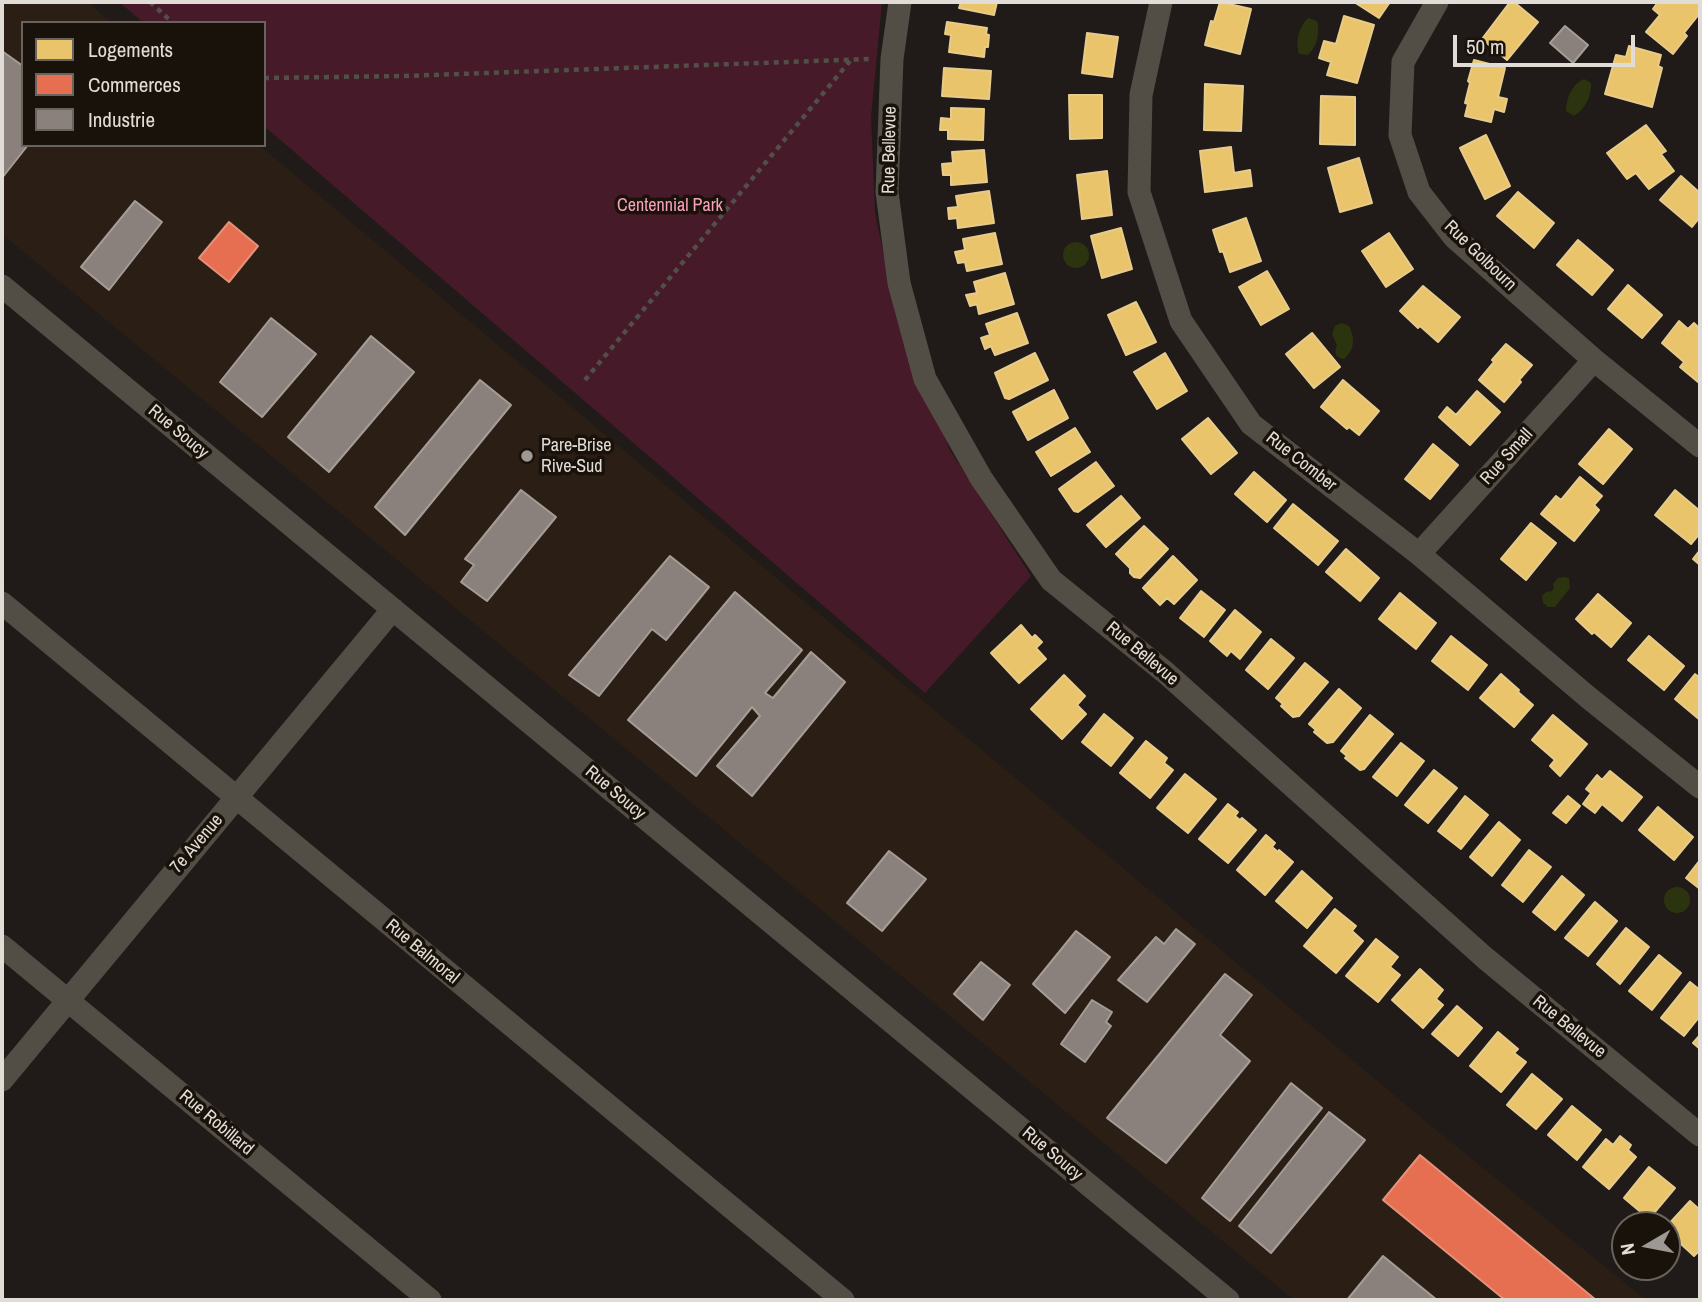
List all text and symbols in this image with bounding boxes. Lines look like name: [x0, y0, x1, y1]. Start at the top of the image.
legend: [21, 21, 266, 147]
scale bar: [1457, 21, 1639, 65]
text: 50 m: [1466, 32, 1504, 61]
text: Logements: [88, 35, 173, 64]
text: Commerces: [88, 70, 181, 99]
text: Industrie: [88, 105, 155, 134]
street label: Rue Bellevue: [878, 106, 902, 194]
park label: Centennial Park: [617, 195, 723, 217]
street label: Rue Golbourn: [1439, 216, 1521, 296]
street label: Rue Soucy: [143, 401, 213, 463]
street label: Rue Small: [1476, 424, 1538, 490]
street label: Rue Comber: [1261, 428, 1341, 496]
place label: Pare-Brise Rive-Sud: [541, 435, 612, 478]
marker: Pare-Brise Rive-Sud: [519, 448, 535, 464]
street label: Rue Bellevue: [1101, 618, 1183, 690]
street label: Rue Soucy: [580, 762, 650, 824]
street label: 7e Avenue: [166, 810, 228, 878]
street label: Rue Balmoral: [381, 915, 463, 989]
street label: Rue Bellevue: [1528, 991, 1610, 1063]
street label: Rue Robillard: [174, 1086, 258, 1160]
street label: Rue Soucy: [1017, 1123, 1087, 1185]
north arrow: [1611, 1211, 1681, 1281]
text: N: [1614, 1242, 1641, 1257]

